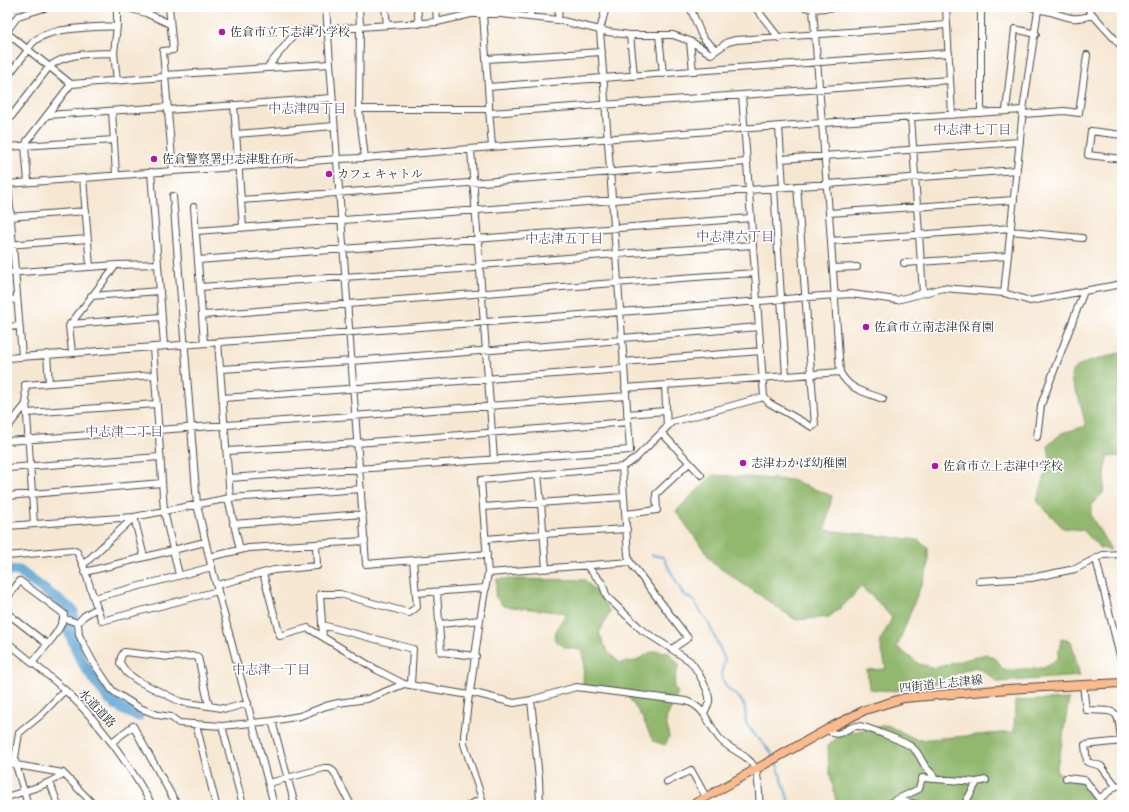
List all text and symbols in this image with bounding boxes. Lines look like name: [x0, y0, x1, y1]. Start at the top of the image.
place label: 佐倉市立下志津小学校: [230, 25, 350, 41]
marker: 佐倉市立下志津小学校: [217, 27, 227, 37]
district label: 中志津四丁目: [268, 101, 346, 119]
district label: 中志津七丁目: [933, 122, 1011, 140]
place label: 佐倉警察署中志津駐在所: [162, 152, 294, 168]
marker: 佐倉警察署中志津駐在所: [149, 154, 159, 164]
place label: カフェ キャトル: [337, 167, 423, 183]
marker: カフェ キャトル: [324, 169, 334, 179]
district label: 中志津六丁目: [696, 229, 774, 247]
district label: 中志津五丁目: [525, 231, 603, 249]
place label: 佐倉市立南志津保育園: [874, 320, 994, 336]
marker: 佐倉市立南志津保育園: [861, 322, 871, 332]
district label: 中志津二丁目: [85, 424, 163, 442]
place label: 志津わかば幼稚園: [751, 456, 847, 472]
marker: 志津わかば幼稚園: [738, 458, 748, 468]
place label: 佐倉市立上志津中学校: [943, 459, 1063, 475]
marker: 佐倉市立上志津中学校: [930, 461, 940, 471]
district label: 中志津一丁目: [232, 662, 310, 680]
street label: 四街道上志津線: [898, 673, 984, 697]
street label: 水道道路: [74, 686, 118, 732]

